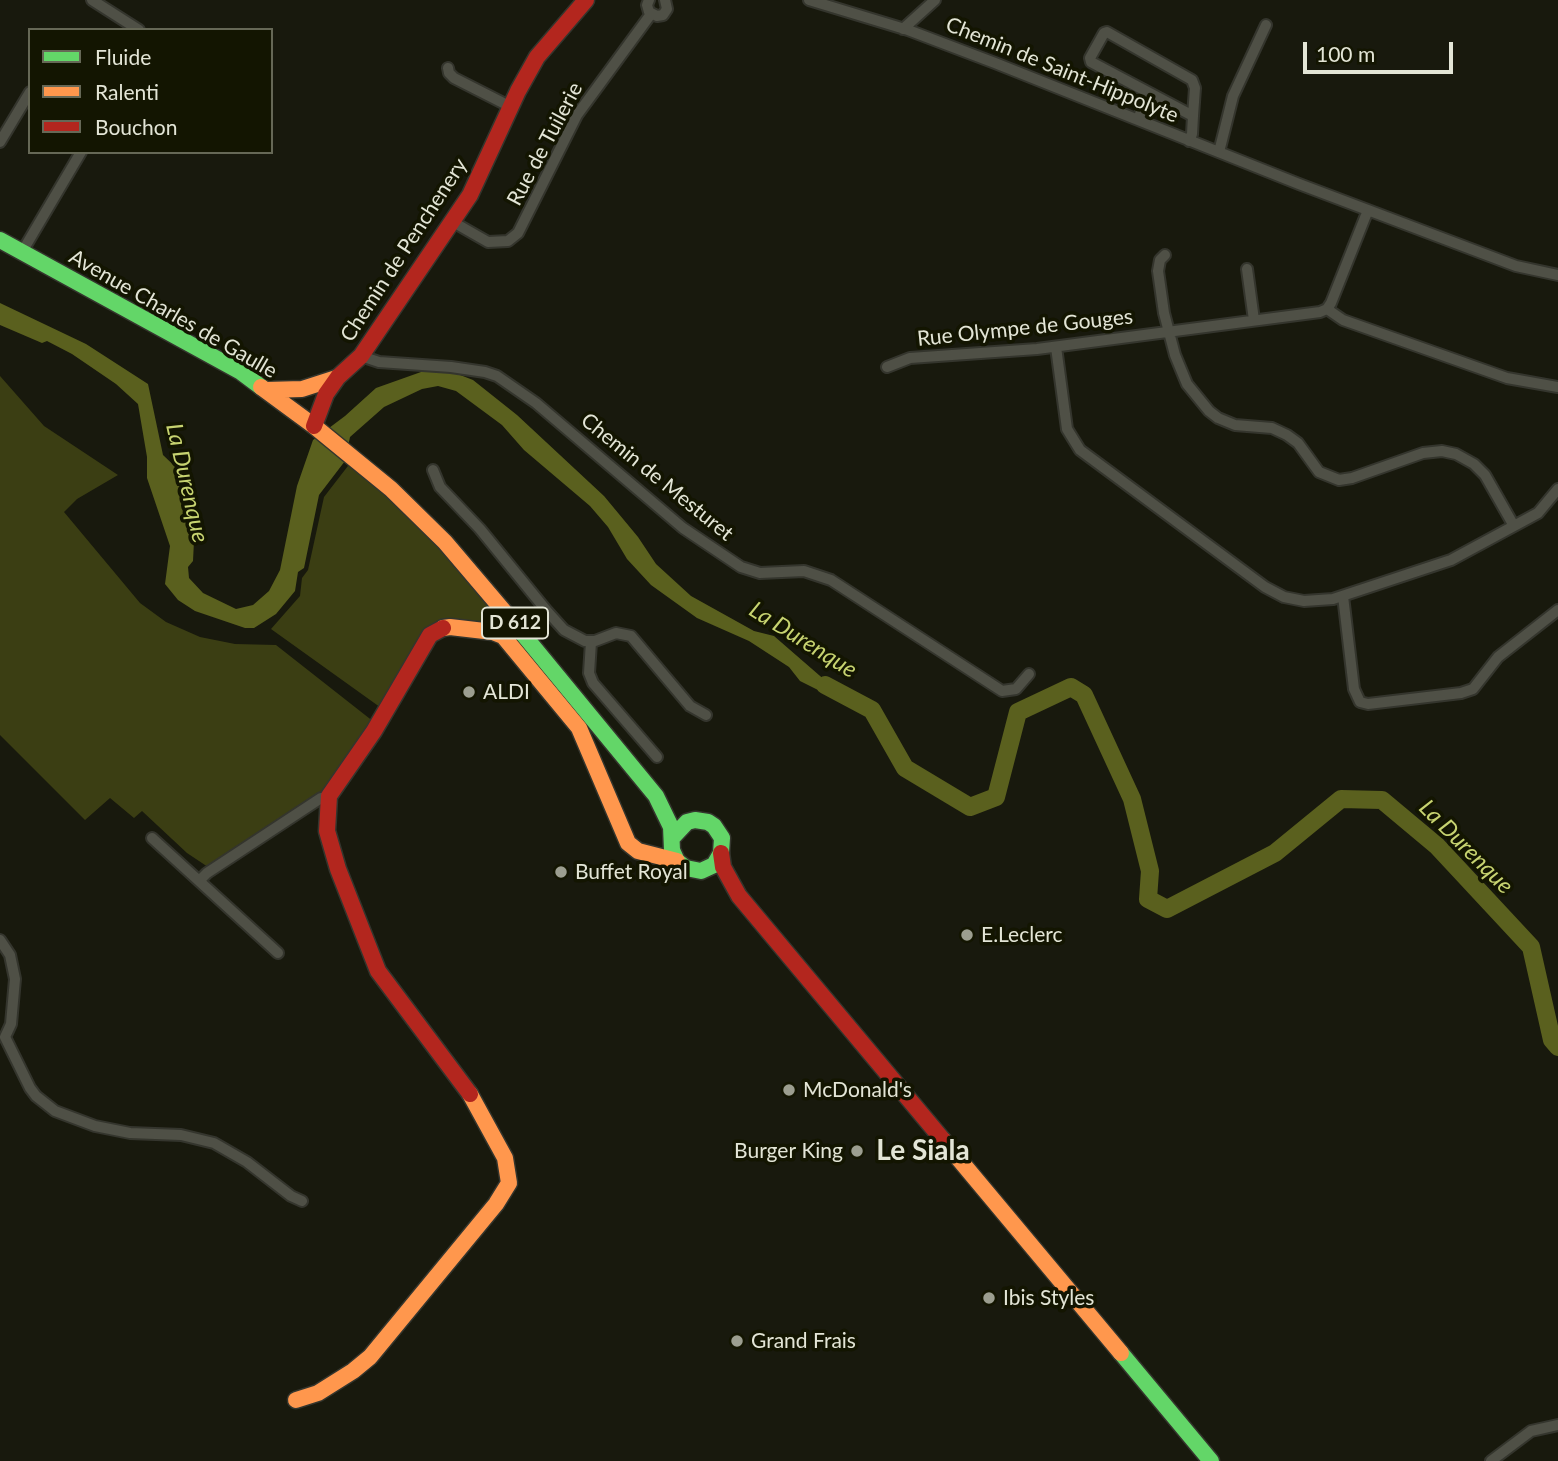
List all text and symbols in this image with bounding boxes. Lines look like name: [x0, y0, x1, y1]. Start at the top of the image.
street label: Chemin de Saint-Hippolyte: [942, 12, 1182, 128]
legend: [28, 28, 273, 154]
scale bar: [1306, 28, 1456, 72]
text: 100 m: [1316, 41, 1375, 66]
text: Fluide: [95, 44, 151, 69]
street label: Rue de Tuilerie: [502, 78, 588, 210]
text: Ralenti: [95, 79, 159, 104]
text: Bouchon: [95, 114, 177, 139]
street label: Chemin de Penchenery: [335, 154, 473, 346]
street label: Avenue Charles de Gaulle: [65, 244, 281, 384]
street label: Rue Olympe de Gouges: [916, 304, 1134, 352]
street label: Chemin de Mesturet: [576, 408, 738, 546]
water label: La Durenque: [160, 421, 214, 545]
water label: La Durenque: [744, 596, 862, 684]
road number: D 612: [482, 608, 548, 638]
place label: ALDI: [483, 679, 530, 705]
marker: ALDI: [461, 684, 477, 700]
water label: La Durenque: [1413, 794, 1519, 900]
place label: Buffet Royal: [575, 859, 688, 885]
marker: Buffet Royal: [553, 864, 569, 880]
place label: E.Leclerc: [981, 922, 1063, 948]
marker: E.Leclerc: [959, 927, 975, 943]
place label: McDonald's: [803, 1077, 912, 1103]
marker: McDonald's: [781, 1082, 797, 1098]
district label: Le Siala: [876, 1134, 970, 1168]
place label: Burger King: [734, 1138, 843, 1164]
marker: Burger King: [849, 1143, 865, 1159]
place label: Ibis Styles: [1003, 1285, 1094, 1311]
marker: Ibis Styles: [981, 1290, 997, 1306]
place label: Grand Frais: [751, 1328, 856, 1354]
marker: Grand Frais: [729, 1333, 745, 1349]

